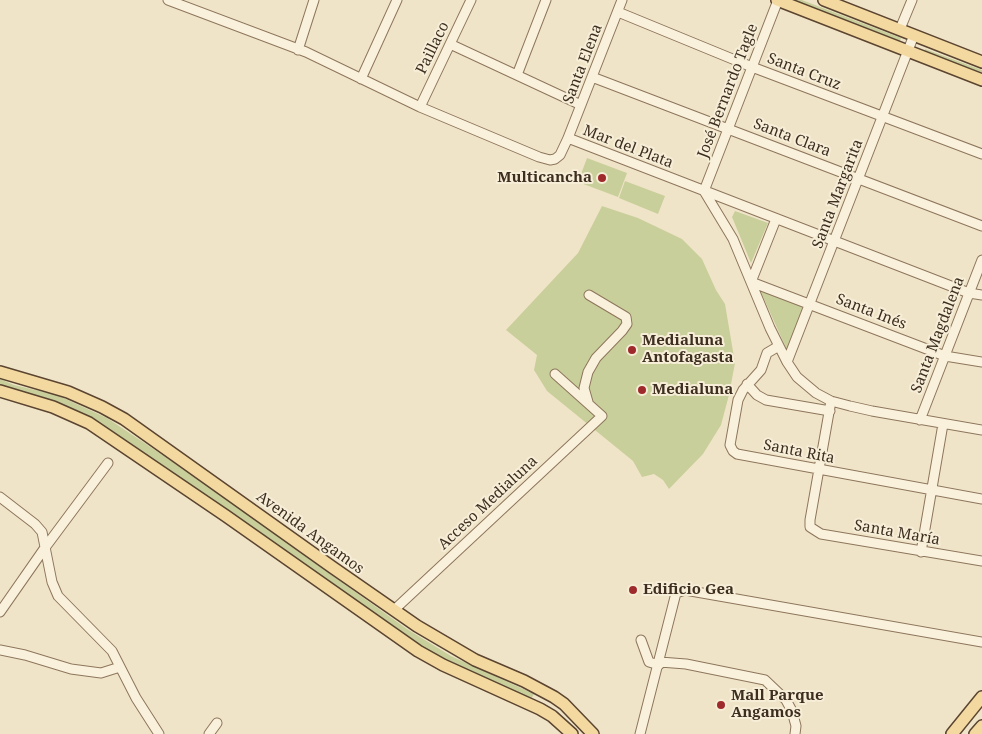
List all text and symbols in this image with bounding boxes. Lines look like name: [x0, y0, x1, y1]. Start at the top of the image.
street label: Paillaco: [413, 19, 453, 77]
street label: José Bernardo Tagle: [694, 21, 762, 161]
street label: Santa Elena: [560, 22, 606, 106]
street label: Santa Cruz: [765, 50, 843, 94]
street label: Santa Clara: [751, 115, 833, 161]
street label: Mar del Plata: [580, 122, 676, 172]
street label: Santa Margarita: [809, 137, 867, 251]
place label: Multicancha: [497, 169, 592, 187]
marker: Multicancha: [596, 172, 608, 184]
street label: Santa Magdalena: [908, 274, 968, 396]
street label: Santa Inés: [833, 290, 909, 334]
place label: Medialuna Antofagasta: [642, 332, 733, 367]
marker: Medialuna Antofagasta: [626, 344, 638, 356]
place label: Medialuna: [652, 381, 733, 399]
marker: Medialuna: [636, 384, 648, 396]
street label: Santa Rita: [762, 436, 836, 468]
street label: Acceso Medialuna: [435, 452, 541, 554]
street label: Avenida Angamos: [253, 488, 367, 578]
street label: Santa María: [853, 517, 941, 549]
place label: Edificio Gea: [643, 581, 734, 599]
marker: Edificio Gea: [627, 584, 639, 596]
place label: Mall Parque Angamos: [731, 687, 823, 722]
marker: Mall Parque Angamos: [715, 699, 727, 711]

